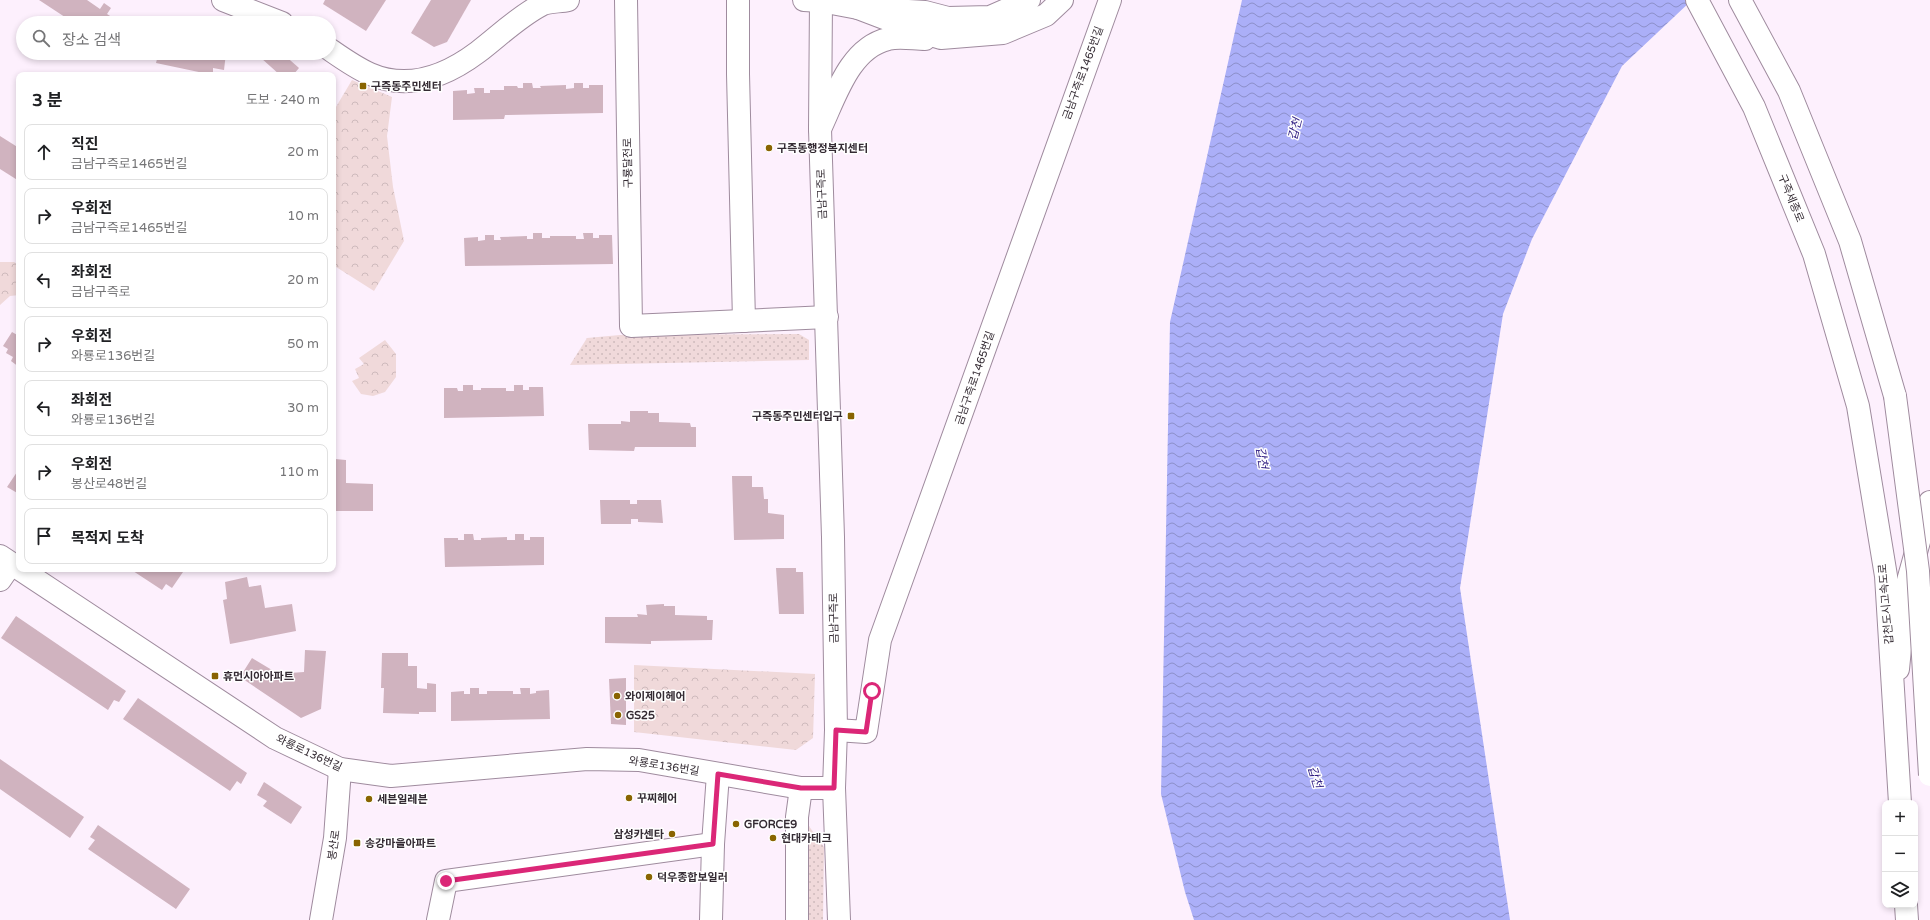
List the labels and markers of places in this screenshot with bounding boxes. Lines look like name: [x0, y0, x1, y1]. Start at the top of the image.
place label: 구즉동주민센터: [371, 80, 442, 93]
marker: 구즉동주민센터: [358, 81, 368, 91]
place label: 구즉동행정복지센터: [777, 142, 868, 155]
marker: 구즉동행정복지센터: [764, 143, 774, 153]
place label: 구즉동주민센터입구: [752, 410, 843, 423]
marker: 구즉동주민센터입구: [846, 411, 856, 421]
place label: 휴먼시아아파트: [223, 670, 294, 683]
marker: 휴먼시아아파트: [210, 671, 220, 681]
place label: 와이제이헤어: [625, 690, 686, 703]
marker: 와이제이헤어: [612, 691, 622, 701]
place label: GS25: [626, 709, 655, 722]
marker: GS25: [613, 710, 623, 720]
place label: 꾸찌헤어: [637, 792, 677, 805]
place label: 세븐일레븐: [377, 793, 428, 806]
marker: 꾸찌헤어: [624, 793, 634, 803]
marker: 세븐일레븐: [364, 794, 374, 804]
place label: GFORCE9: [744, 818, 797, 831]
marker: GFORCE9: [731, 819, 741, 829]
place label: 삼성카센타: [613, 828, 664, 841]
marker: 삼성카센타: [667, 829, 677, 839]
place label: 현대카테크: [781, 832, 832, 845]
marker: 현대카테크: [768, 833, 778, 843]
place label: 송강마을아파트: [365, 837, 436, 850]
marker: 송강마을아파트: [352, 838, 362, 848]
place label: 덕우종합보일러: [657, 871, 728, 884]
marker: 덕우종합보일러: [644, 872, 654, 882]

